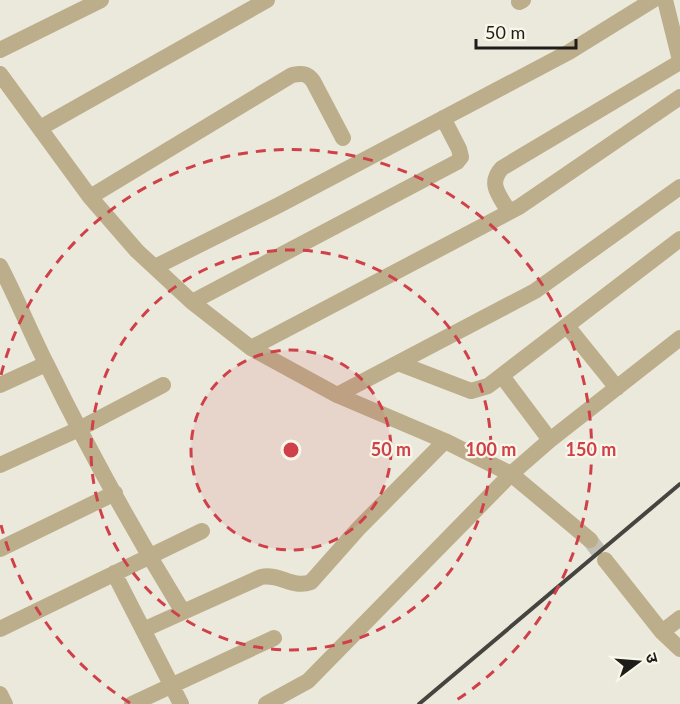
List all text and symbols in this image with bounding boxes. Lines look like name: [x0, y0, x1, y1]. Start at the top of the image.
scale bar: [476, 12, 576, 50]
text: 50 m: [485, 21, 525, 43]
text: 50 m: [371, 438, 411, 460]
text: 100 m: [466, 438, 516, 460]
text: 150 m: [566, 438, 616, 460]
centre of rings: [281, 440, 301, 460]
north arrow: [608, 632, 668, 692]
text: उ: [642, 651, 663, 665]

